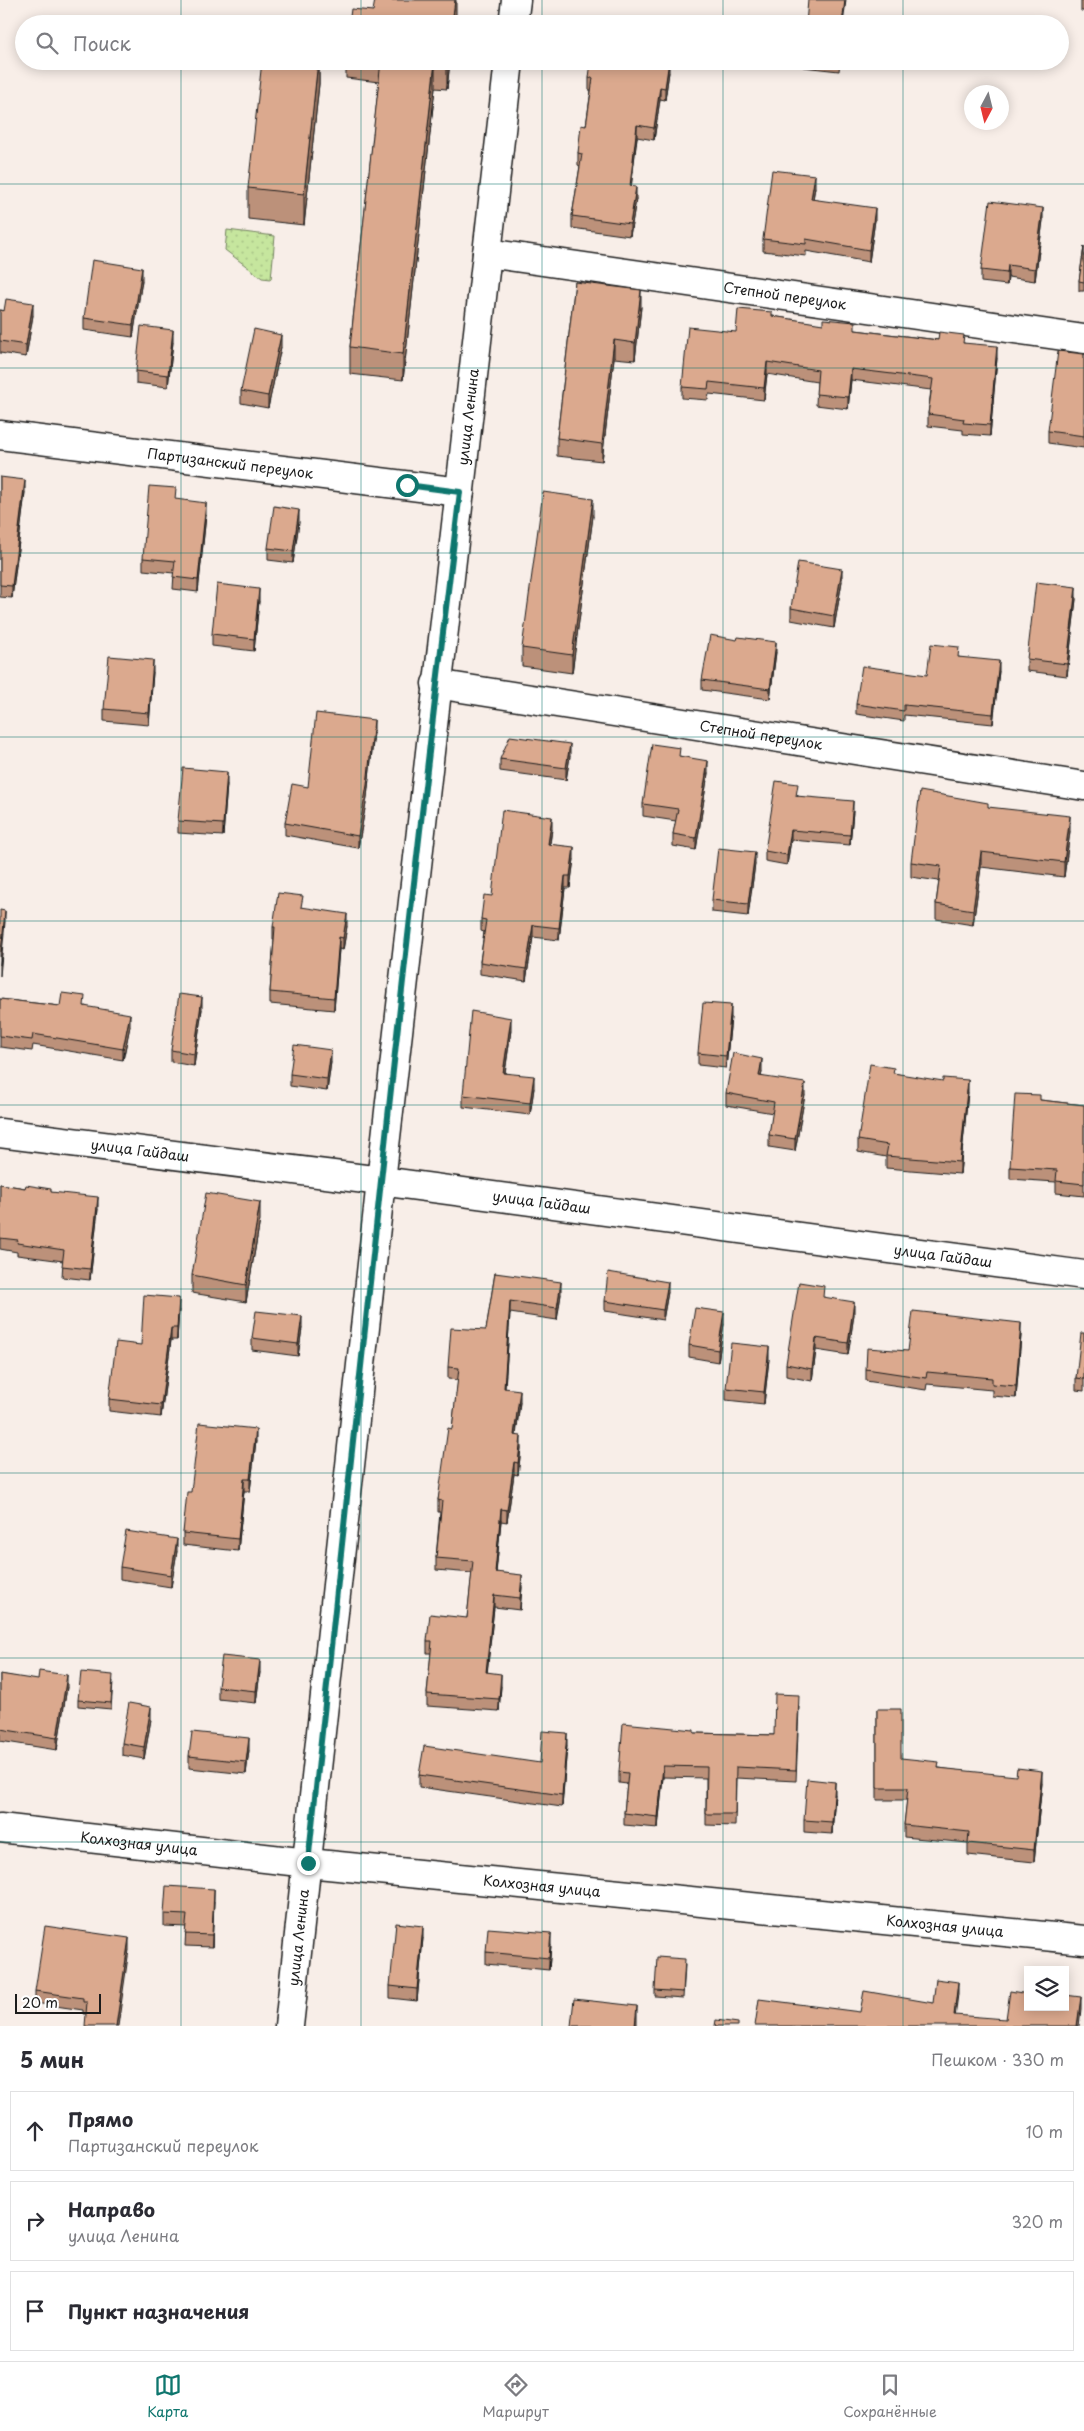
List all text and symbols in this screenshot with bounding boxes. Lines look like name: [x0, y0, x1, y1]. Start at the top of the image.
search box: [15, 15, 1069, 70]
icon: search: [33, 29, 61, 57]
text: Поиск: [73, 29, 131, 57]
north arrow: [964, 85, 1009, 130]
street label: Степной переулок: [722, 276, 849, 315]
street label: улица Ленина: [452, 367, 484, 466]
street label: Партизанский переулок: [146, 442, 315, 484]
route start: [396, 474, 419, 497]
street label: Степной переулок: [698, 715, 825, 755]
street label: улица Гайдаш: [90, 1134, 190, 1167]
street label: улица Гайдаш: [491, 1185, 592, 1219]
street label: улица Гайдаш: [893, 1239, 993, 1273]
street label: Колхозная улица: [79, 1826, 199, 1860]
route end: [297, 1852, 320, 1875]
street label: Колхозная улица: [482, 1869, 602, 1902]
street label: улица Ленина: [282, 1888, 314, 1987]
street label: Колхозная улица: [885, 1909, 1005, 1942]
map controls: [1024, 1966, 1069, 2011]
button: layers: [1024, 1966, 1069, 2011]
scale bar: [15, 1991, 101, 2014]
text: 20 m: [22, 1992, 58, 2013]
text: 5 мин: [20, 2043, 84, 2075]
text: Пешком · 330 m: [931, 2047, 1064, 2071]
text: Прямо: [68, 2105, 133, 2133]
icon: ahead: [21, 2117, 49, 2145]
text: 10 m: [1026, 2119, 1063, 2143]
text: Партизанский переулок: [68, 2133, 258, 2157]
text: Направо: [68, 2195, 155, 2223]
icon: right: [21, 2207, 49, 2235]
text: 320 m: [1012, 2209, 1063, 2233]
text: улица Ленина: [68, 2223, 179, 2247]
icon: arrive: [21, 2297, 49, 2325]
text: Пункт назначения: [68, 2297, 249, 2325]
tab: Карта: [147, 2371, 188, 2422]
tab: Маршрут: [483, 2371, 549, 2422]
tab: Сохранённые: [843, 2371, 937, 2422]

